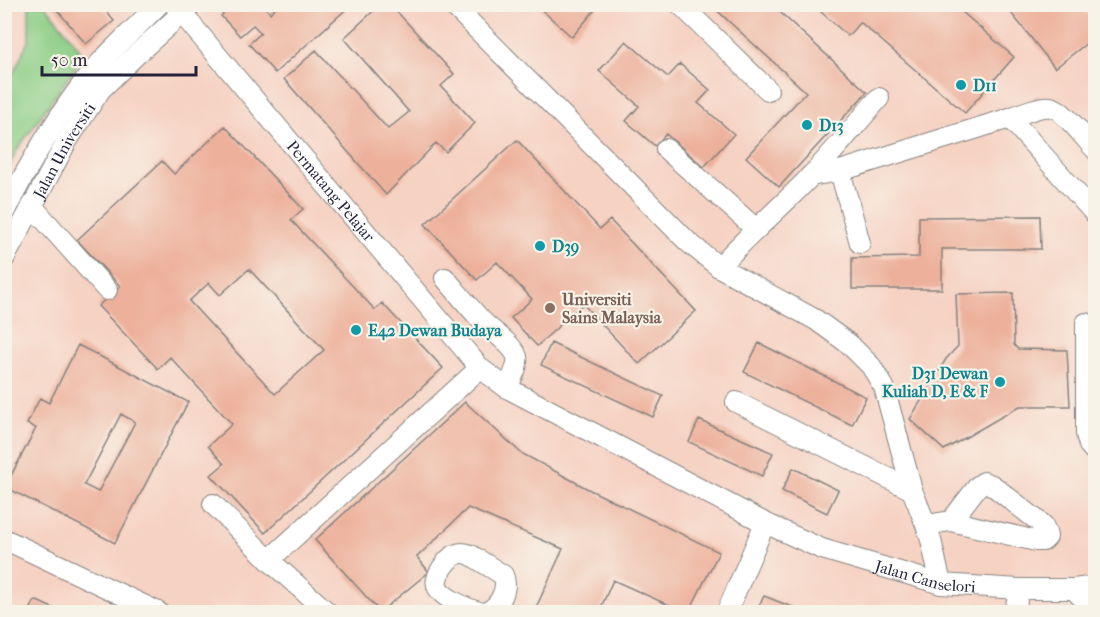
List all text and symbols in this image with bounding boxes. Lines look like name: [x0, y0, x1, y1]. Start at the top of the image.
scale bar: [42, 39, 196, 77]
text: 50 m: [51, 50, 88, 71]
place label: D11: [973, 76, 997, 95]
marker: D11: [954, 78, 968, 92]
street label: Jalan Universiti: [28, 99, 100, 203]
place label: D13: [819, 116, 843, 136]
marker: D13: [800, 118, 814, 132]
street label: Permatang Pelajar: [283, 137, 379, 246]
place label: D39: [552, 237, 579, 257]
marker: D39: [533, 239, 547, 253]
place label: Universiti Sains Malaysia: [561, 290, 662, 328]
marker: Universiti Sains Malaysia: [543, 301, 557, 315]
place label: E42 Dewan Budaya: [368, 321, 502, 341]
marker: E42 Dewan Budaya: [349, 323, 363, 337]
place label: D31 Dewan Kuliah D, E & F: [882, 364, 989, 401]
marker: D31 Dewan Kuliah D, E & F: [993, 375, 1007, 389]
street label: Jalan Canselori: [871, 556, 977, 596]

